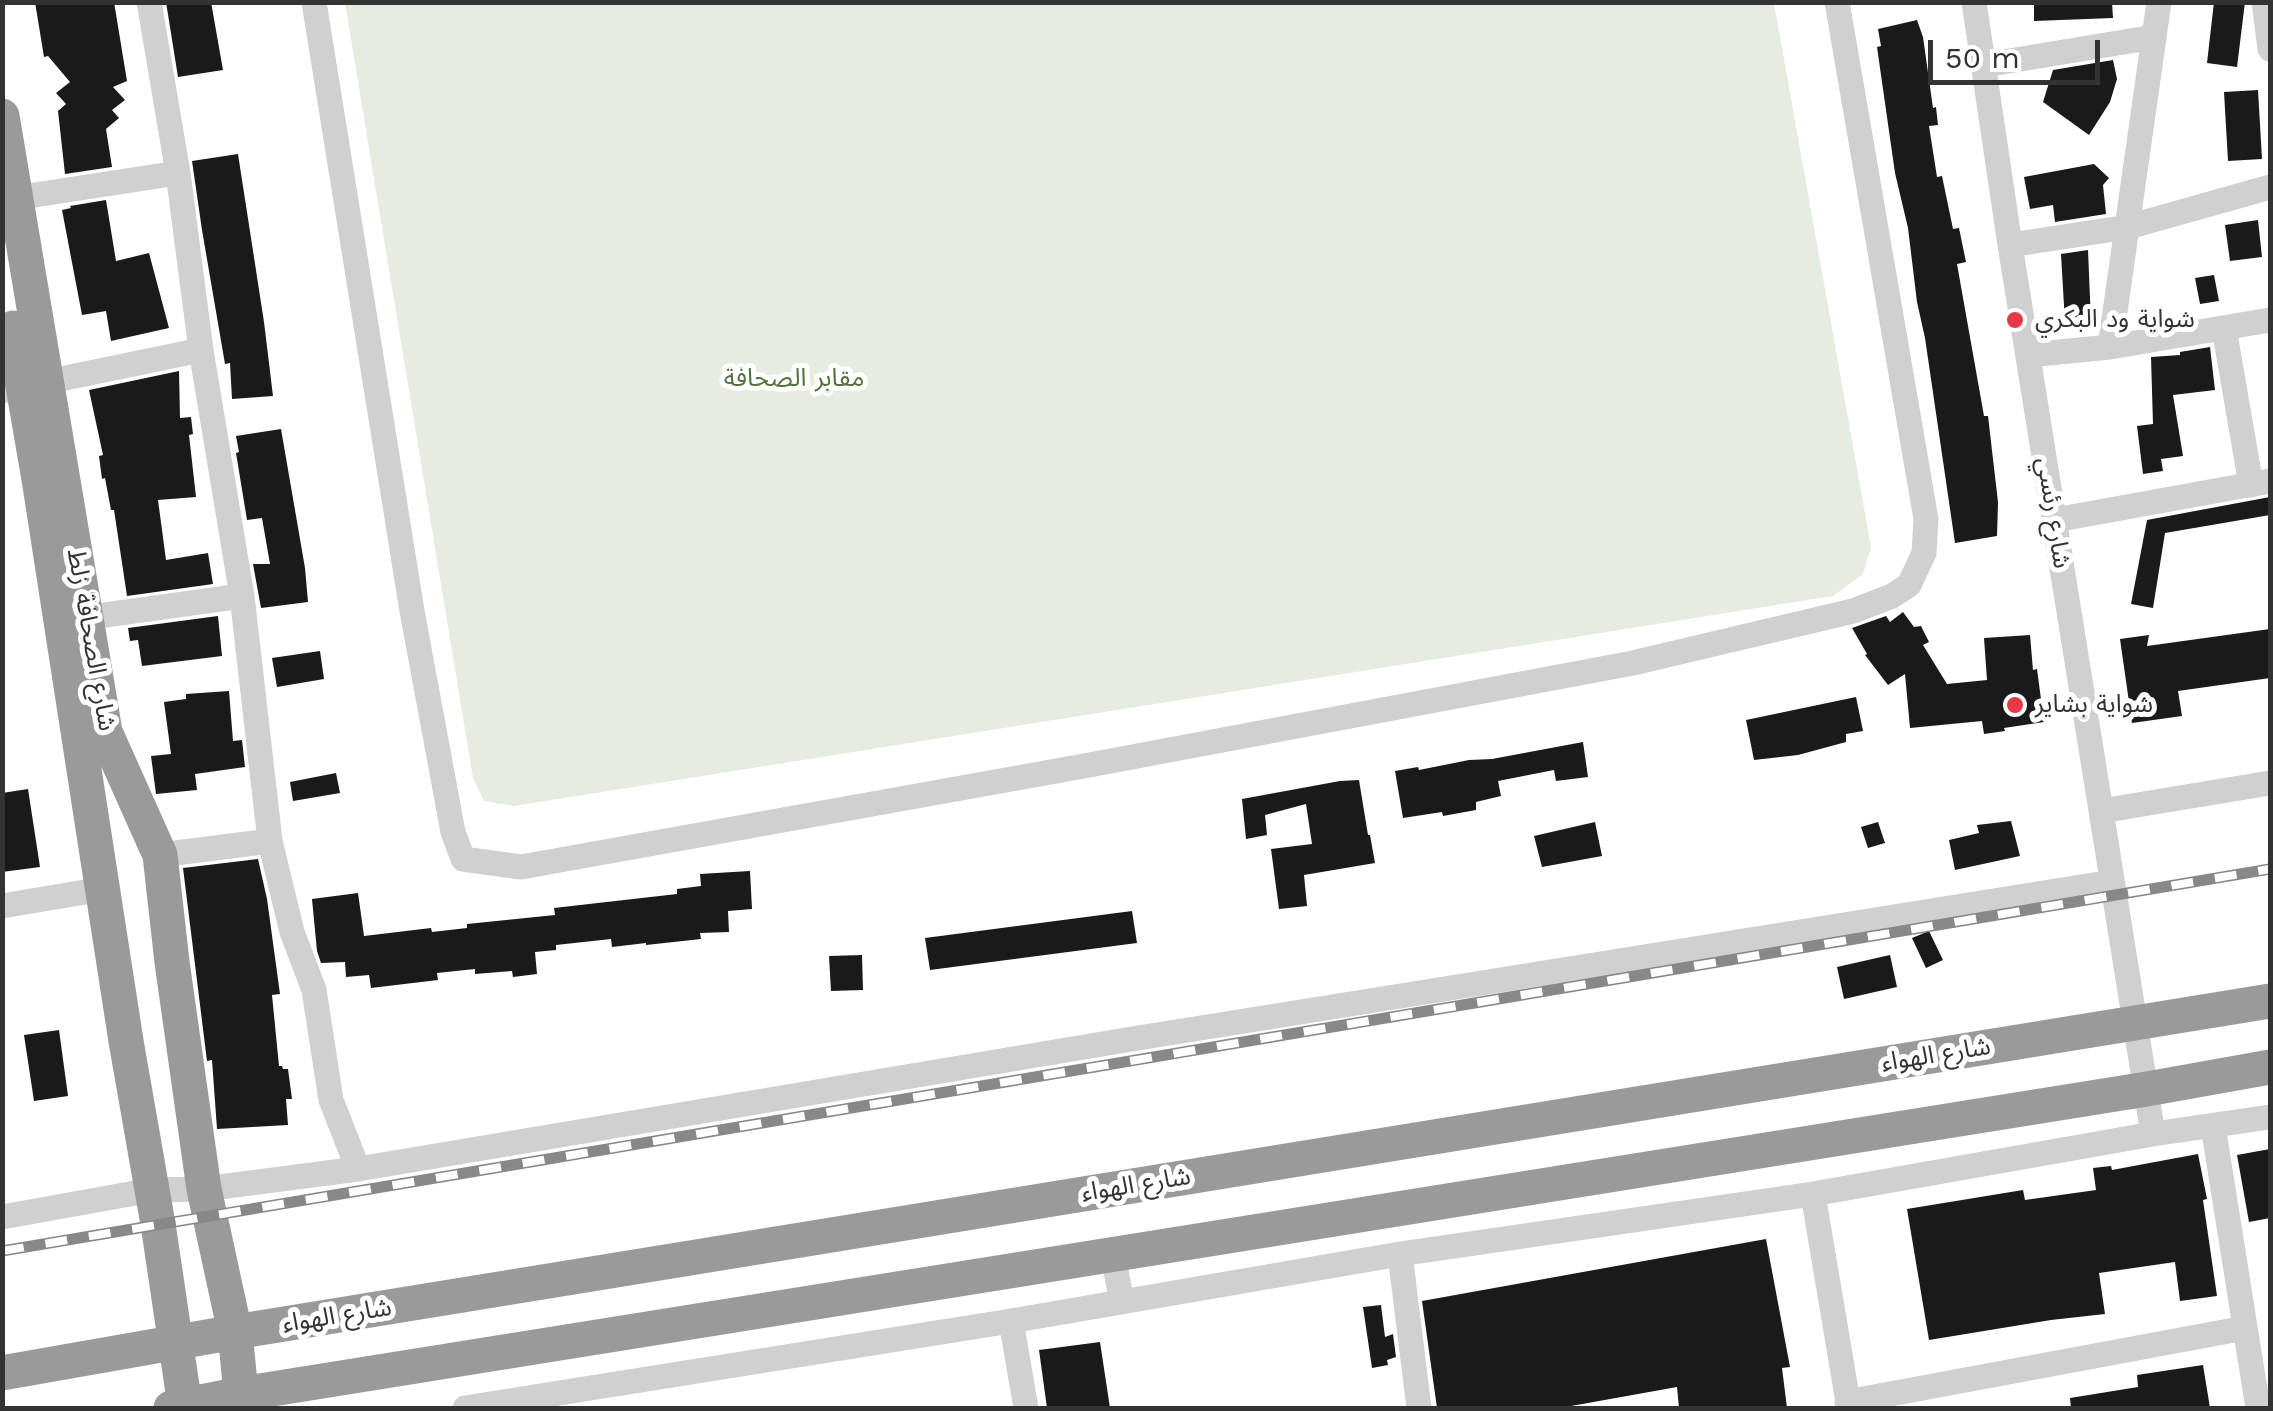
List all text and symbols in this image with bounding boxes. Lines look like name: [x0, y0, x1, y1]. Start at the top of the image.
scale bar: [1933, 20, 2106, 82]
text: 50 m: [1945, 40, 2020, 75]
place label: شواية ود البكري: [2035, 305, 2195, 335]
marker: شواية ود البكري: [2004, 309, 2026, 331]
park label: مقابر الصحافة: [724, 364, 864, 394]
street label: شارع رئسي: [2029, 455, 2077, 571]
street label: شارع الصحافة زلط: [60, 547, 122, 733]
place label: شواية بشاير: [2035, 690, 2153, 720]
marker: شواية بشاير: [2004, 694, 2026, 716]
street label: شارع الهواء: [1879, 1032, 1993, 1078]
street label: شارع الهواء: [1079, 1162, 1193, 1208]
street label: شارع الهواء: [280, 1293, 394, 1339]

